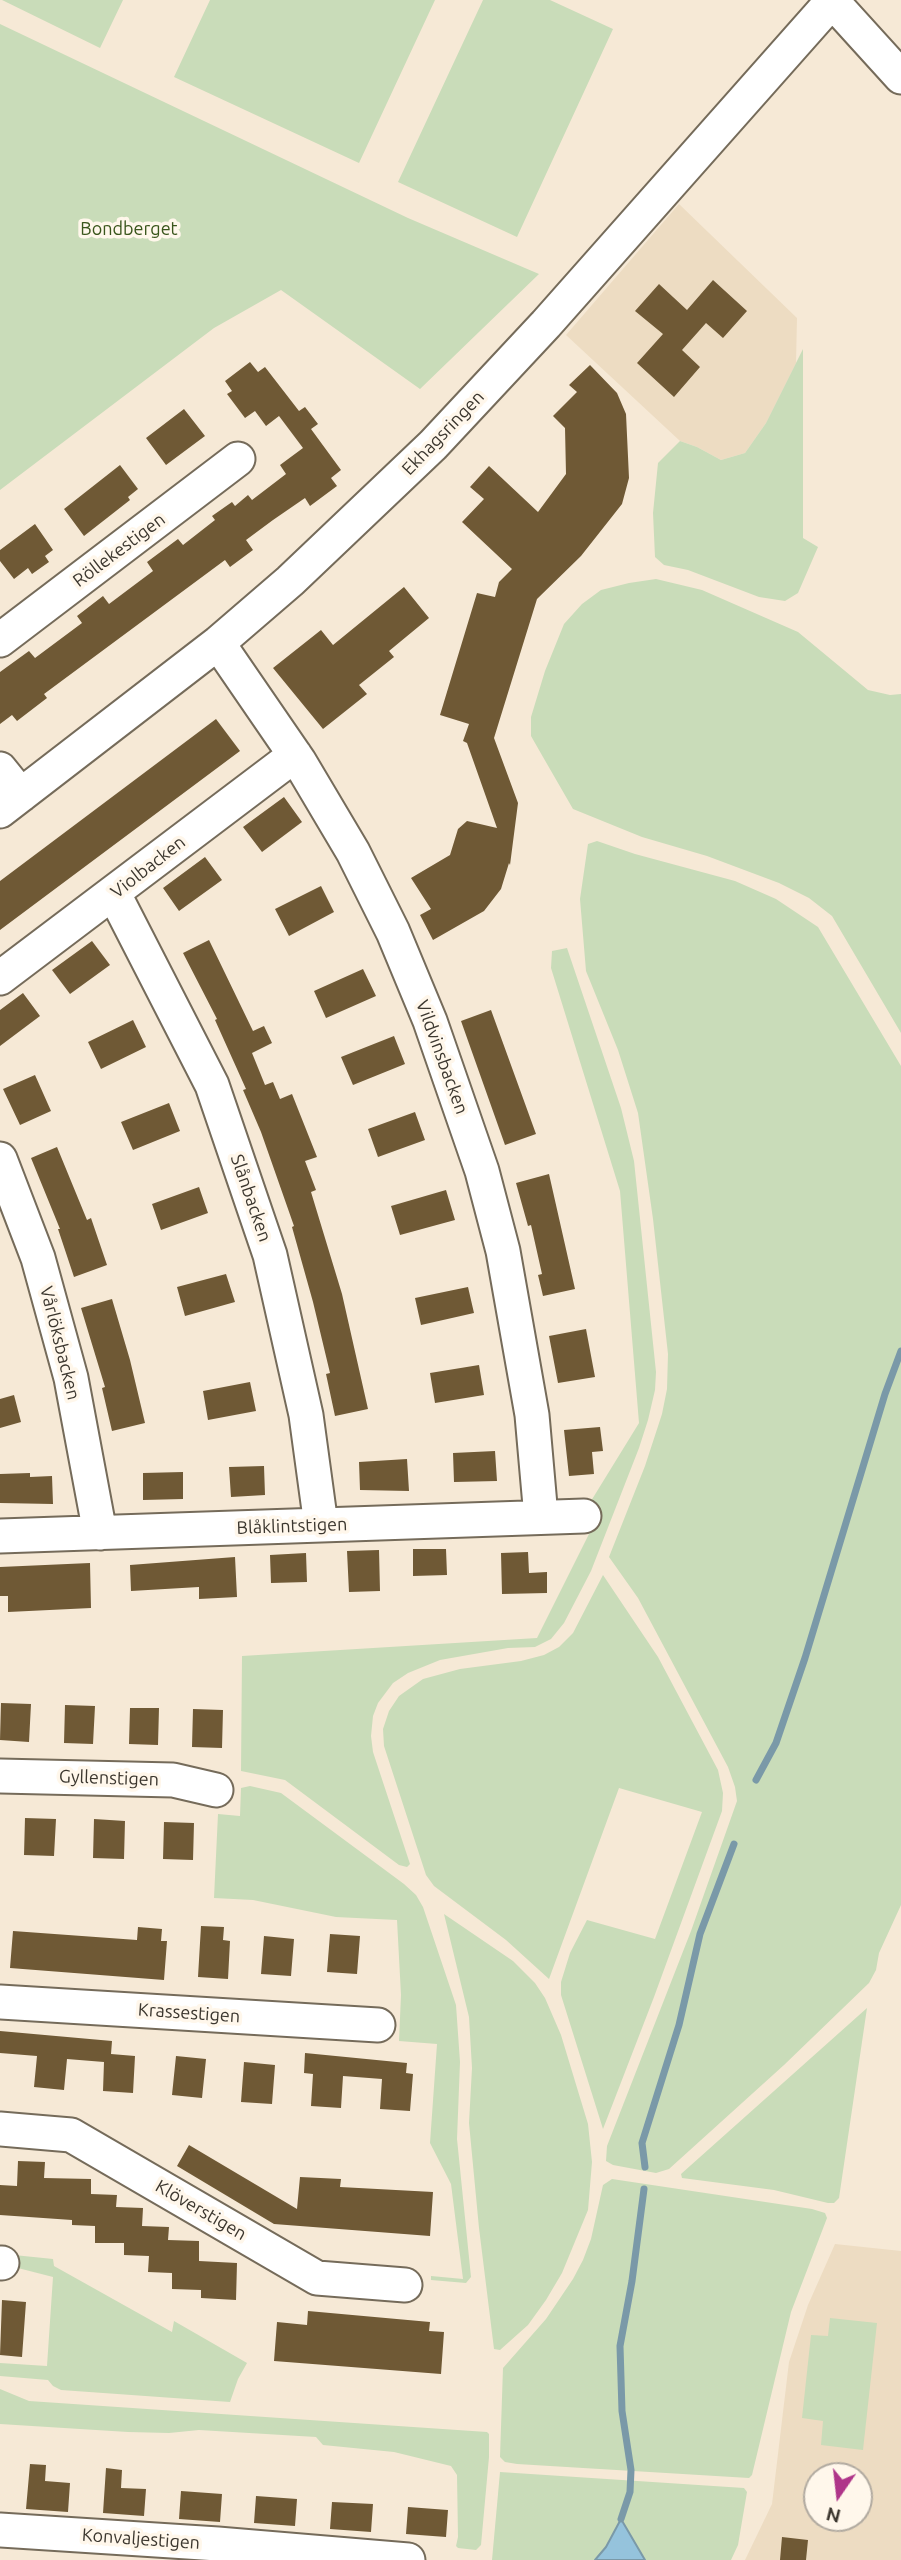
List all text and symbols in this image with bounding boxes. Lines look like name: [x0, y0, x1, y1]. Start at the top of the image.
park label: Bondberget: [80, 218, 178, 240]
street label: Ekhagsringen: [397, 386, 489, 480]
street label: Röllekestigen: [69, 508, 169, 592]
street label: Violbacken: [106, 831, 190, 903]
street label: Vildvinsbacken: [411, 997, 473, 1117]
street label: Slånbacken: [226, 1152, 276, 1244]
street label: Vårlöksbacken: [35, 1284, 85, 1402]
street label: Blåklintstigen: [236, 1513, 348, 1539]
street label: Gyllenstigen: [59, 1765, 159, 1791]
street label: Krassestigen: [137, 1999, 241, 2027]
street label: Klöverstigen: [152, 2175, 250, 2245]
north arrow: [803, 2462, 873, 2532]
text: N: [824, 2503, 843, 2528]
street label: Konvaljestigen: [81, 2524, 201, 2554]

